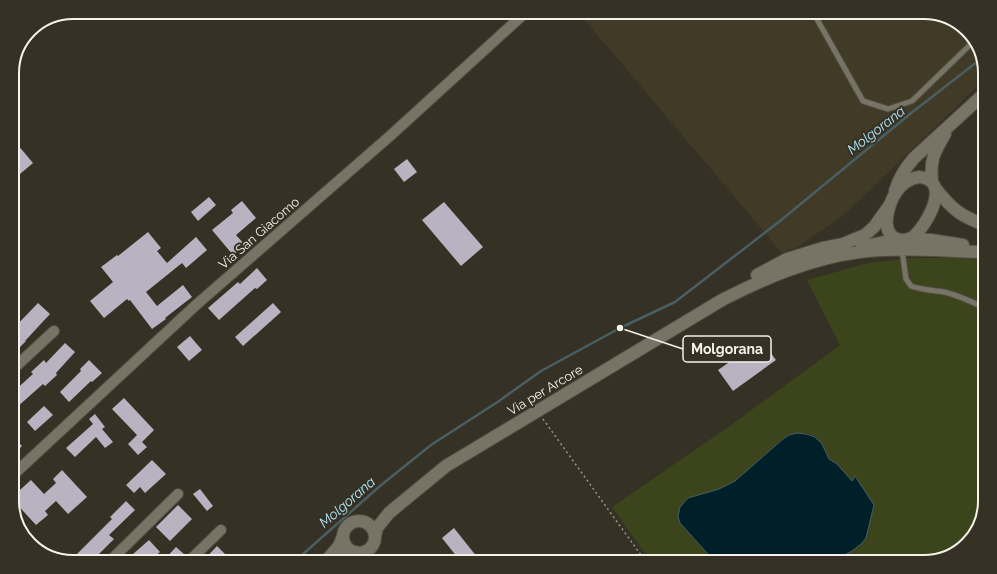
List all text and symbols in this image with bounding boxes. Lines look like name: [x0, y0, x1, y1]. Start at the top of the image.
water label: Molgorana: [844, 103, 908, 157]
street label: Via San Giacomo: [216, 194, 302, 272]
callout: Molgorana: [683, 336, 771, 362]
text: Molgorana: [691, 341, 763, 357]
street label: Via per Arcore: [505, 362, 586, 418]
water label: Molgorana: [316, 473, 378, 531]

